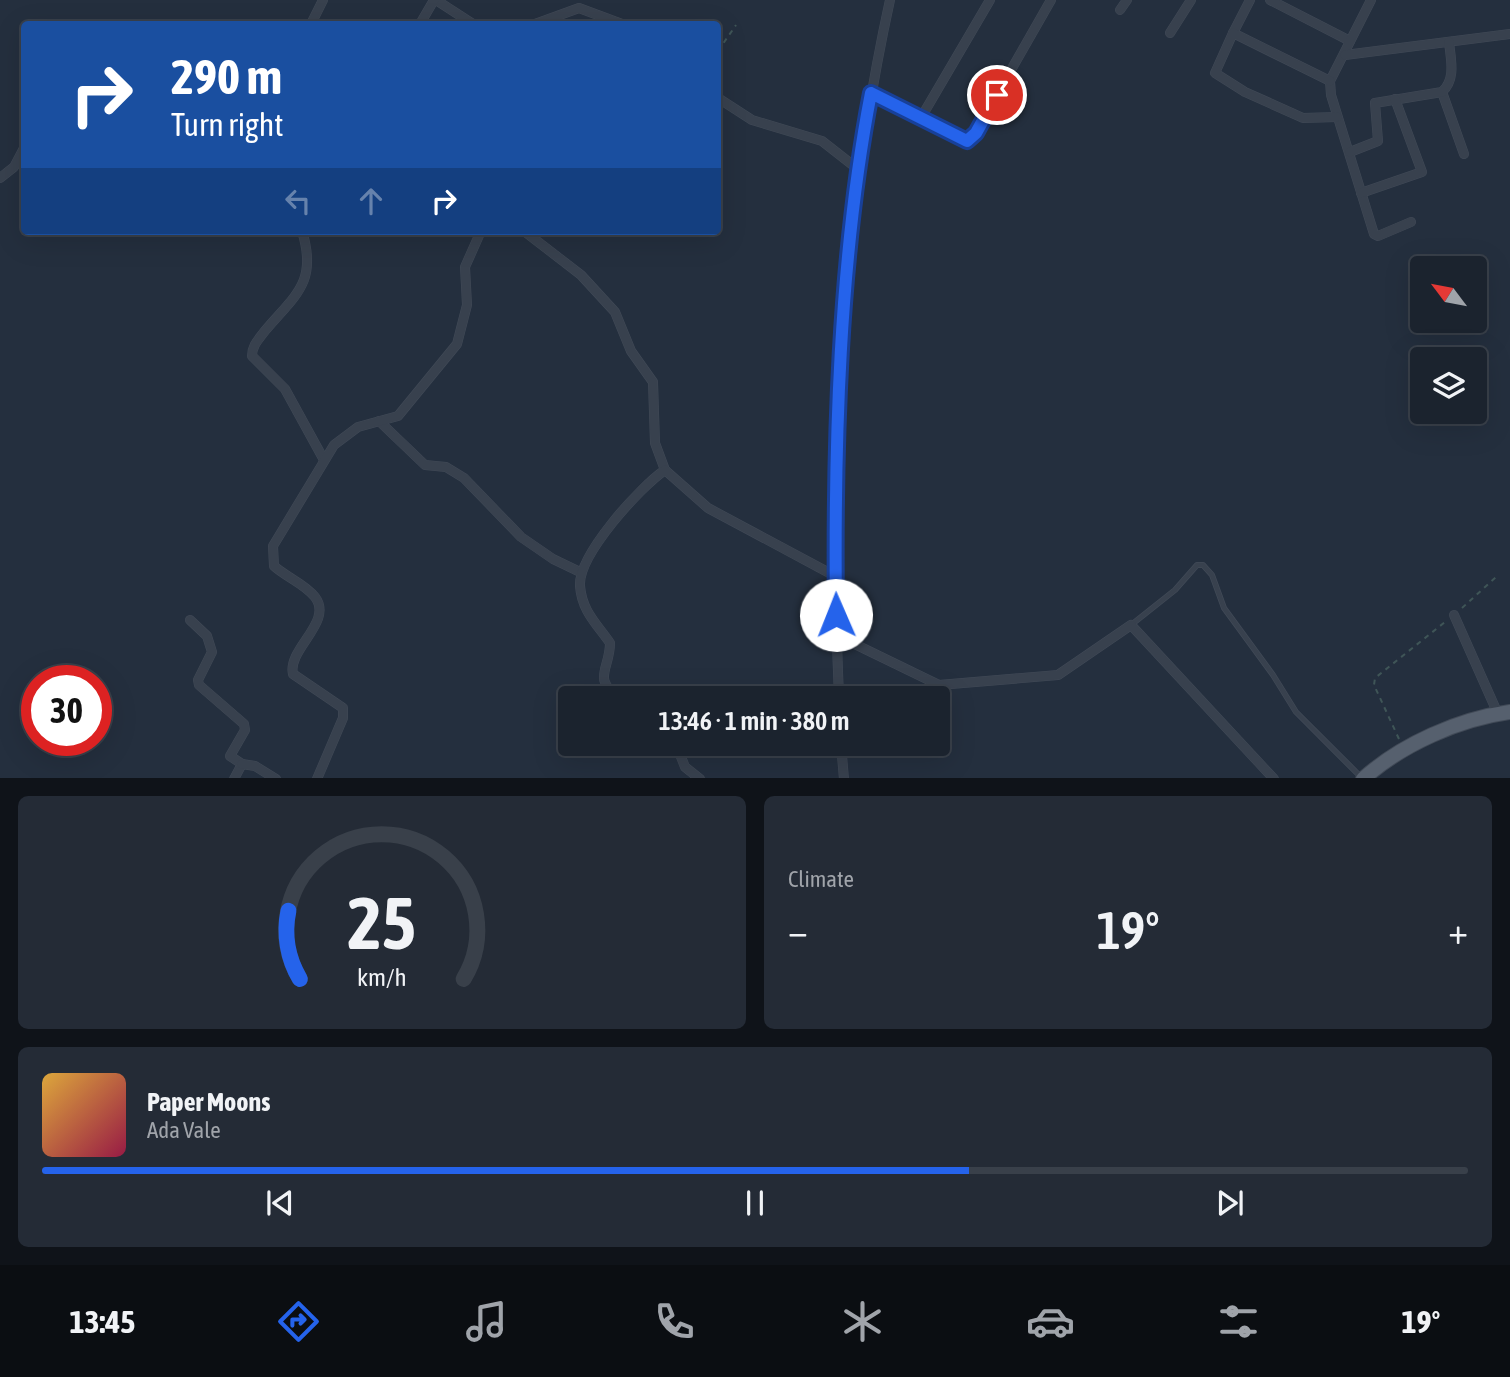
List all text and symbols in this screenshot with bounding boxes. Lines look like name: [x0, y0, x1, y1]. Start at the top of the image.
text: 290 m: [171, 48, 282, 104]
icon: right: [56, 49, 147, 140]
pin: [967, 65, 1027, 125]
icon: arrive: [978, 76, 1016, 114]
text: Turn right: [171, 106, 284, 143]
icon: left: [279, 182, 317, 220]
icon: ahead: [352, 182, 390, 220]
icon: right: [425, 182, 463, 220]
north arrow: [1410, 256, 1488, 332]
map controls: [1410, 256, 1487, 424]
button: layers: [1410, 347, 1487, 424]
position arrow: [799, 578, 873, 652]
speed limit sign: 30: [21, 665, 112, 756]
text: 13:46 · 1 min · 380 m: [659, 706, 849, 736]
text: Climate: [788, 866, 854, 892]
text: 25: [348, 881, 416, 964]
text: 19°: [1096, 900, 1160, 960]
text: −: [788, 909, 808, 952]
text: +: [1448, 909, 1468, 952]
text: km/h: [357, 962, 407, 990]
text: Paper Moons: [147, 1087, 270, 1117]
text: Ada Vale: [147, 1117, 221, 1143]
icon: previous: [261, 1184, 299, 1222]
icon: pause: [736, 1184, 774, 1222]
icon: next: [1211, 1184, 1249, 1222]
icon: directions: [274, 1297, 323, 1346]
icon: music: [462, 1297, 511, 1346]
icon: phone: [650, 1297, 699, 1346]
icon: climate: [838, 1297, 887, 1346]
icon: car: [1026, 1297, 1075, 1346]
icon: filters: [1214, 1297, 1263, 1346]
text: 13:45: [69, 1303, 135, 1340]
text: 19°: [1402, 1303, 1440, 1340]

